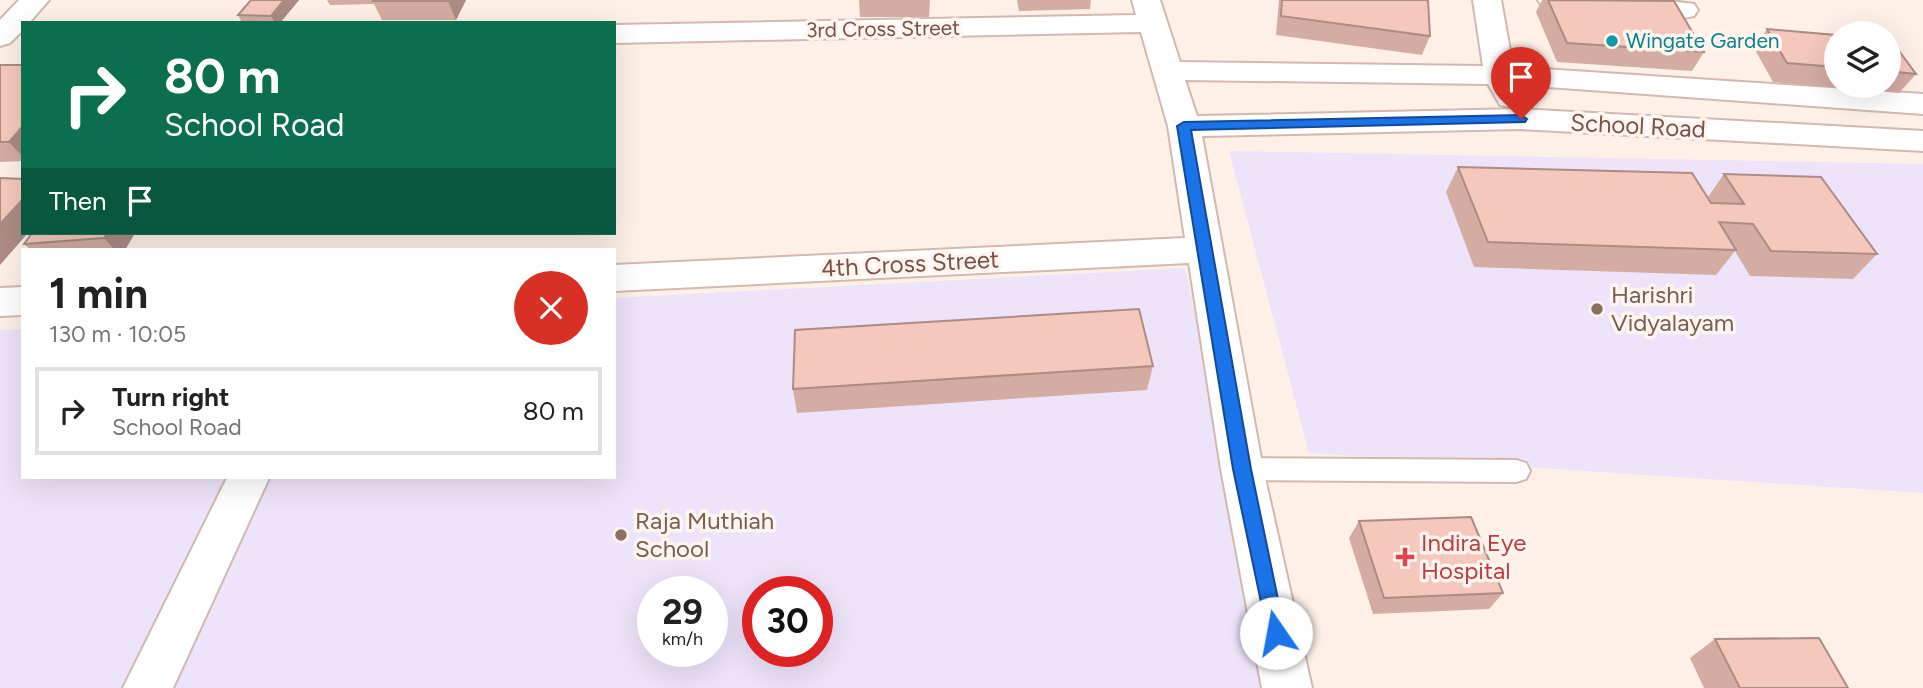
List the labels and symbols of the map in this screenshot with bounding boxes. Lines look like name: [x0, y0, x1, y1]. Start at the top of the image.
street label: 3rd Cross Street: [806, 15, 960, 42]
place label: Wingate Garden: [1626, 28, 1780, 53]
marker: Wingate Garden: [1604, 33, 1620, 49]
pin: [1491, 47, 1551, 119]
street label: School Road: [1570, 107, 1706, 144]
street label: 4th Cross Street: [820, 244, 1000, 283]
place label: Harishri Vidyalayam: [1611, 280, 1734, 337]
marker: Harishri Vidyalayam: [1589, 301, 1605, 317]
place label: Raja Muthiah School: [635, 506, 774, 563]
marker: Raja Muthiah School: [613, 527, 629, 543]
place label: Indira Eye Hospital: [1421, 528, 1526, 585]
marker: Indira Eye Hospital: [1395, 547, 1415, 567]
speed limit sign: 30: [742, 576, 833, 667]
position arrow: [1239, 596, 1313, 670]

